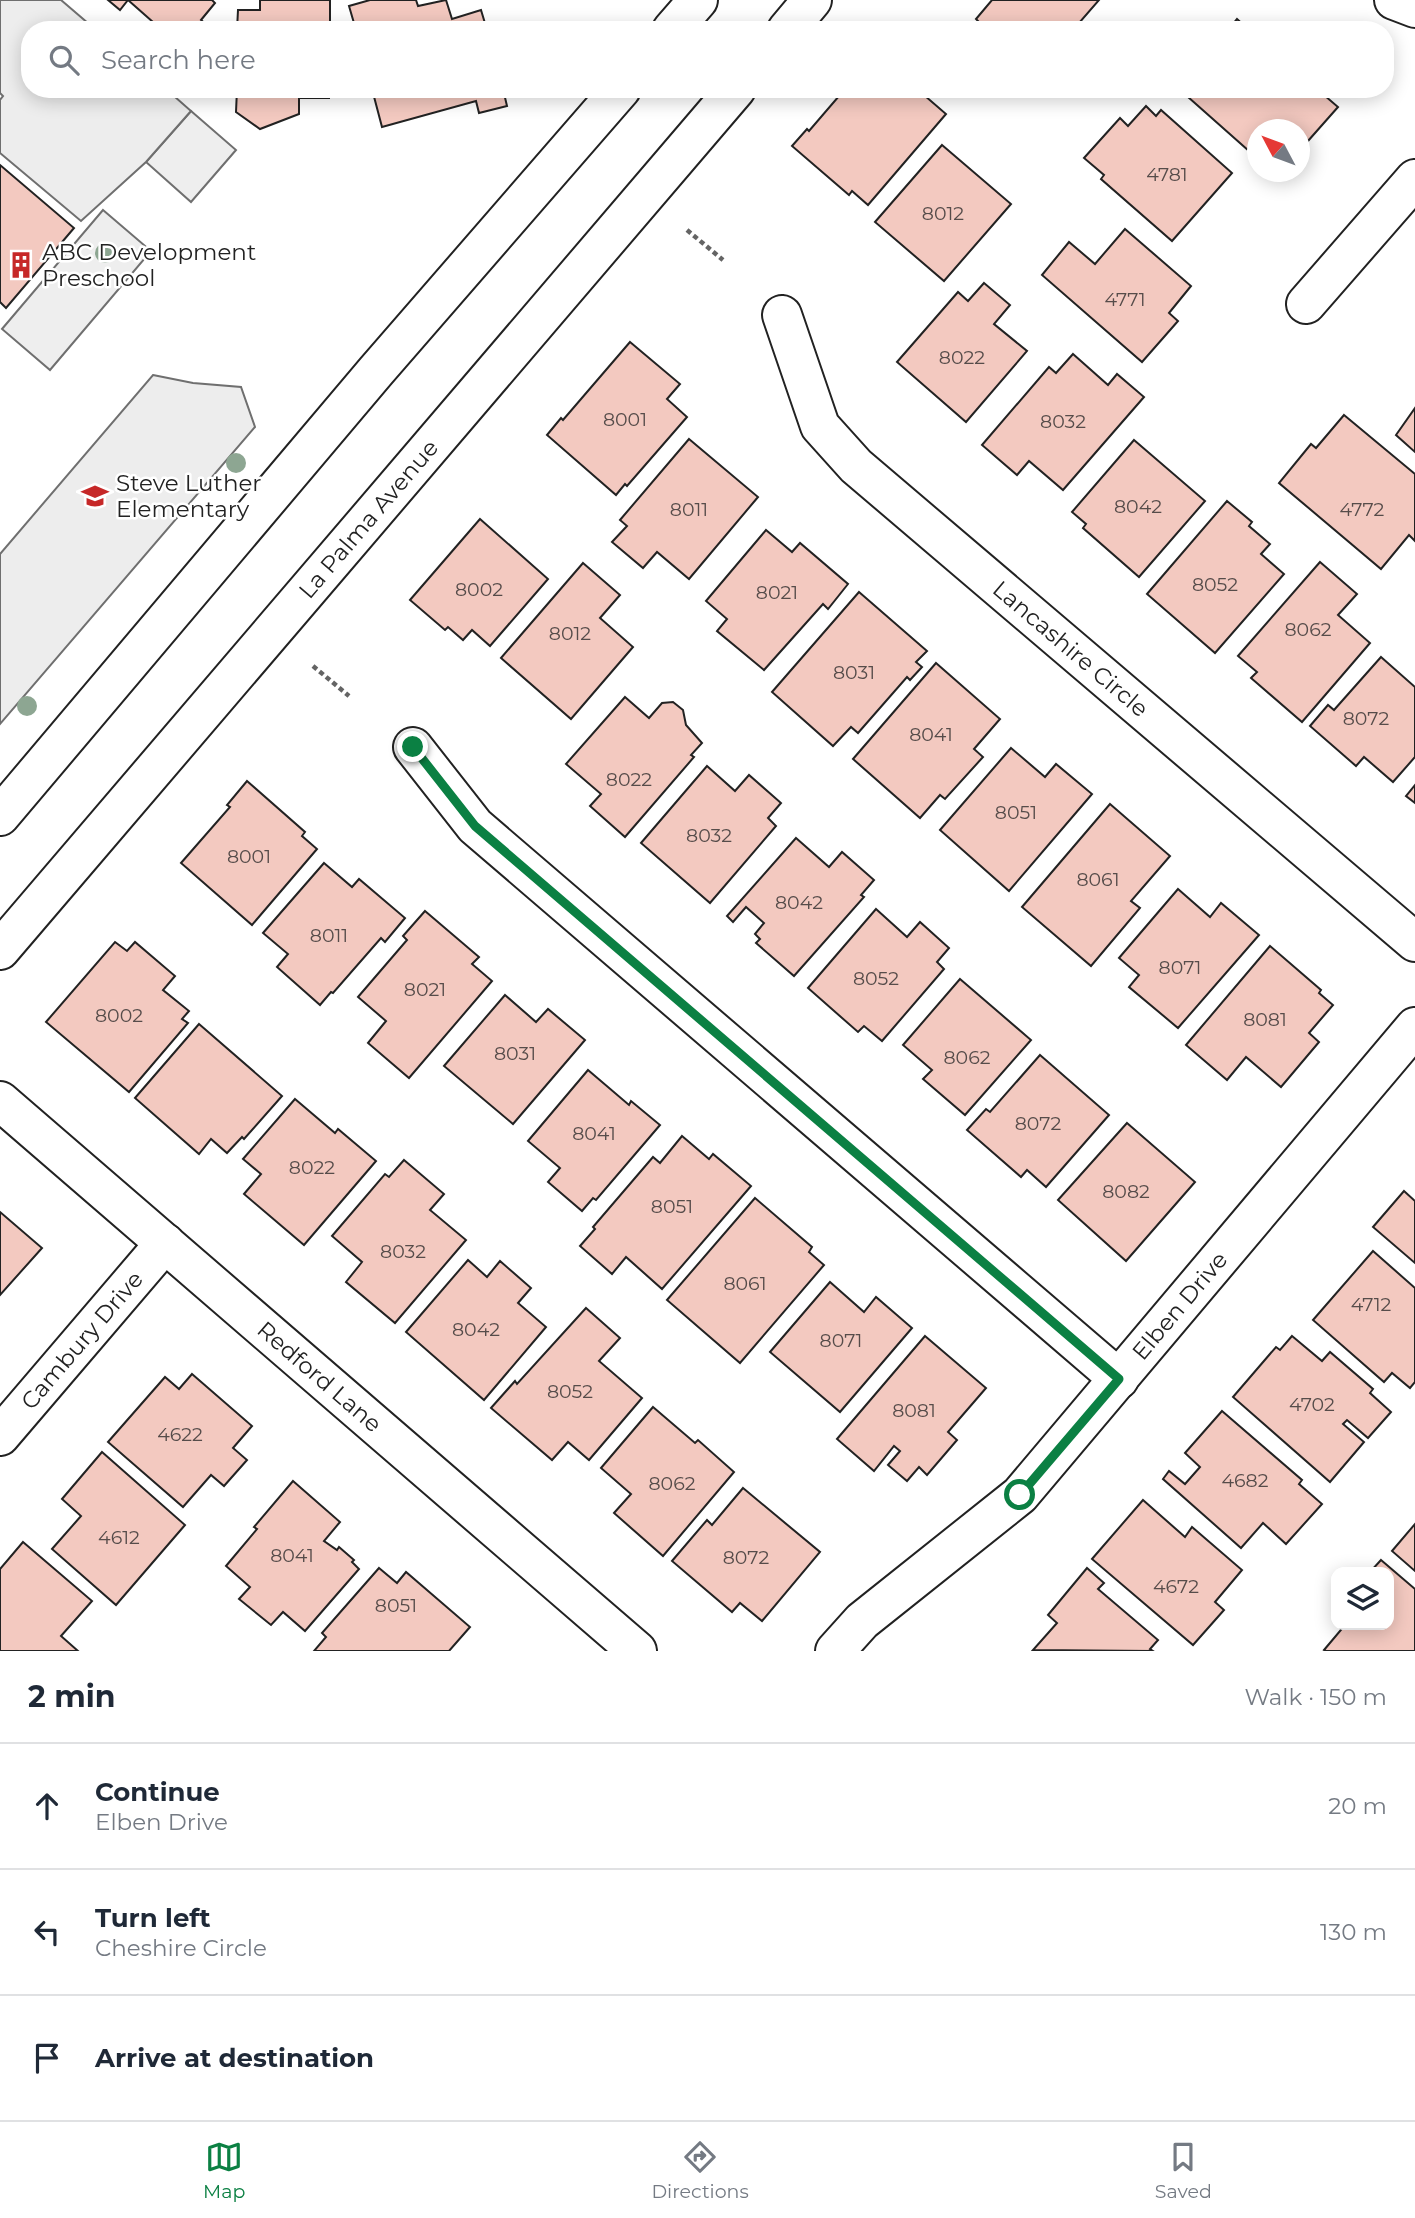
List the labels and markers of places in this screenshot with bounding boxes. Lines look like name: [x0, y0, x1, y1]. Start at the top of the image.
place label: ABC Development Preschool: [42, 238, 256, 292]
building icon: ABC Development Preschool: [6, 250, 36, 280]
place label: Steve Luther Elementary: [116, 469, 262, 523]
school or university icon: Steve Luther Elementary: [80, 481, 110, 511]

